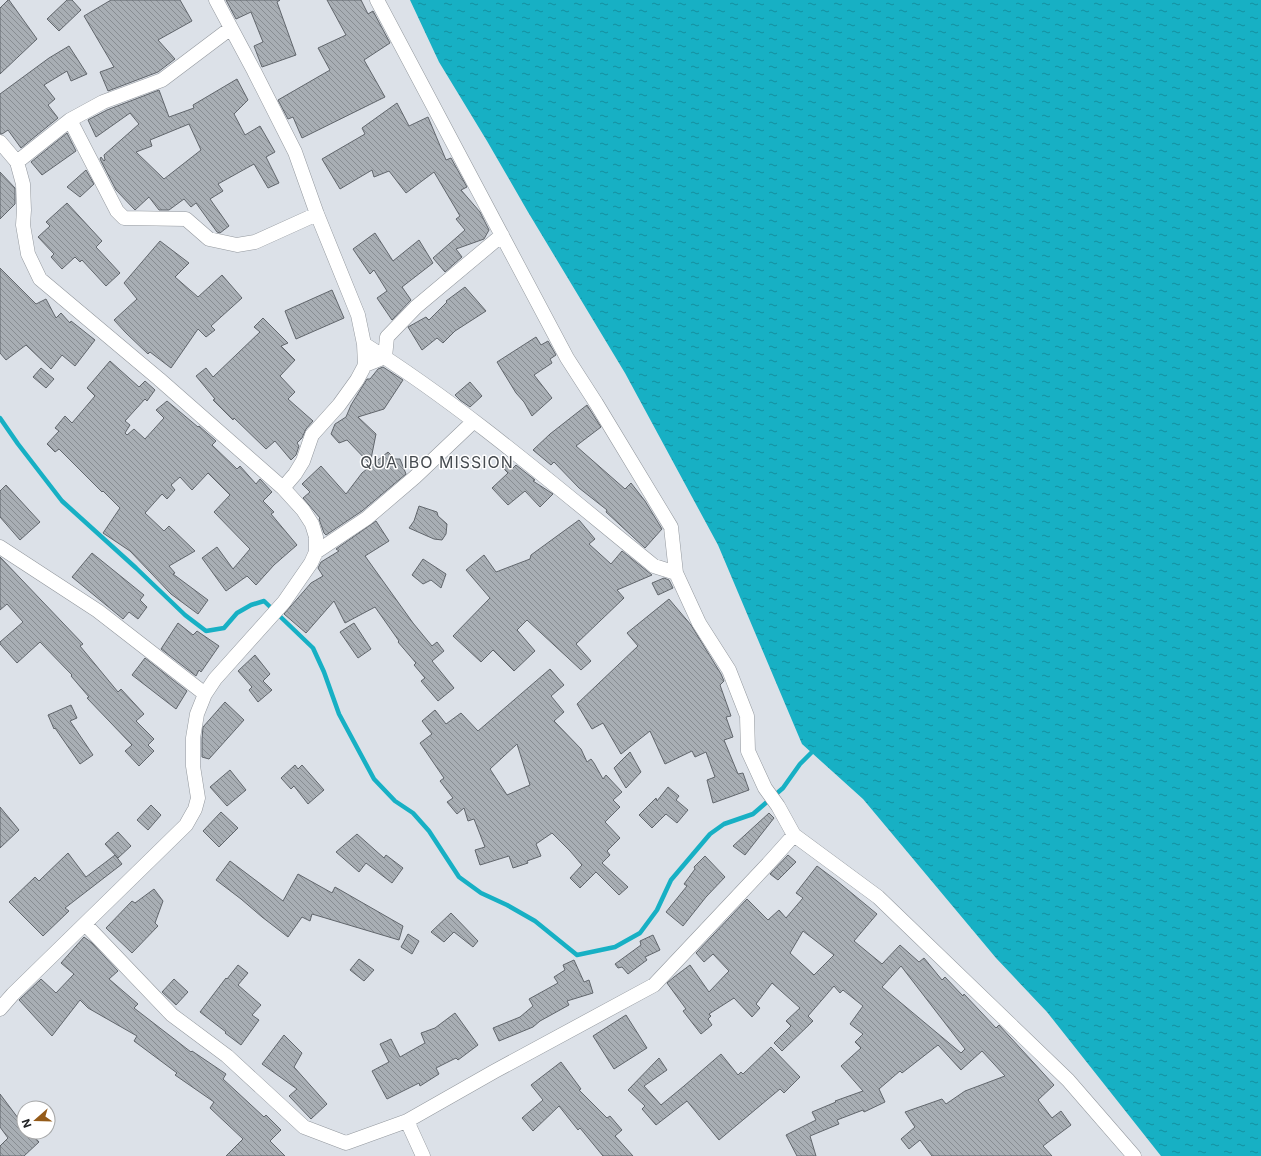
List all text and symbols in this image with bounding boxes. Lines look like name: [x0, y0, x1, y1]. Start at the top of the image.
district label: QUA IBO MISSION: [360, 452, 514, 472]
north arrow: [16, 1100, 56, 1140]
text: N: [19, 1117, 35, 1130]

